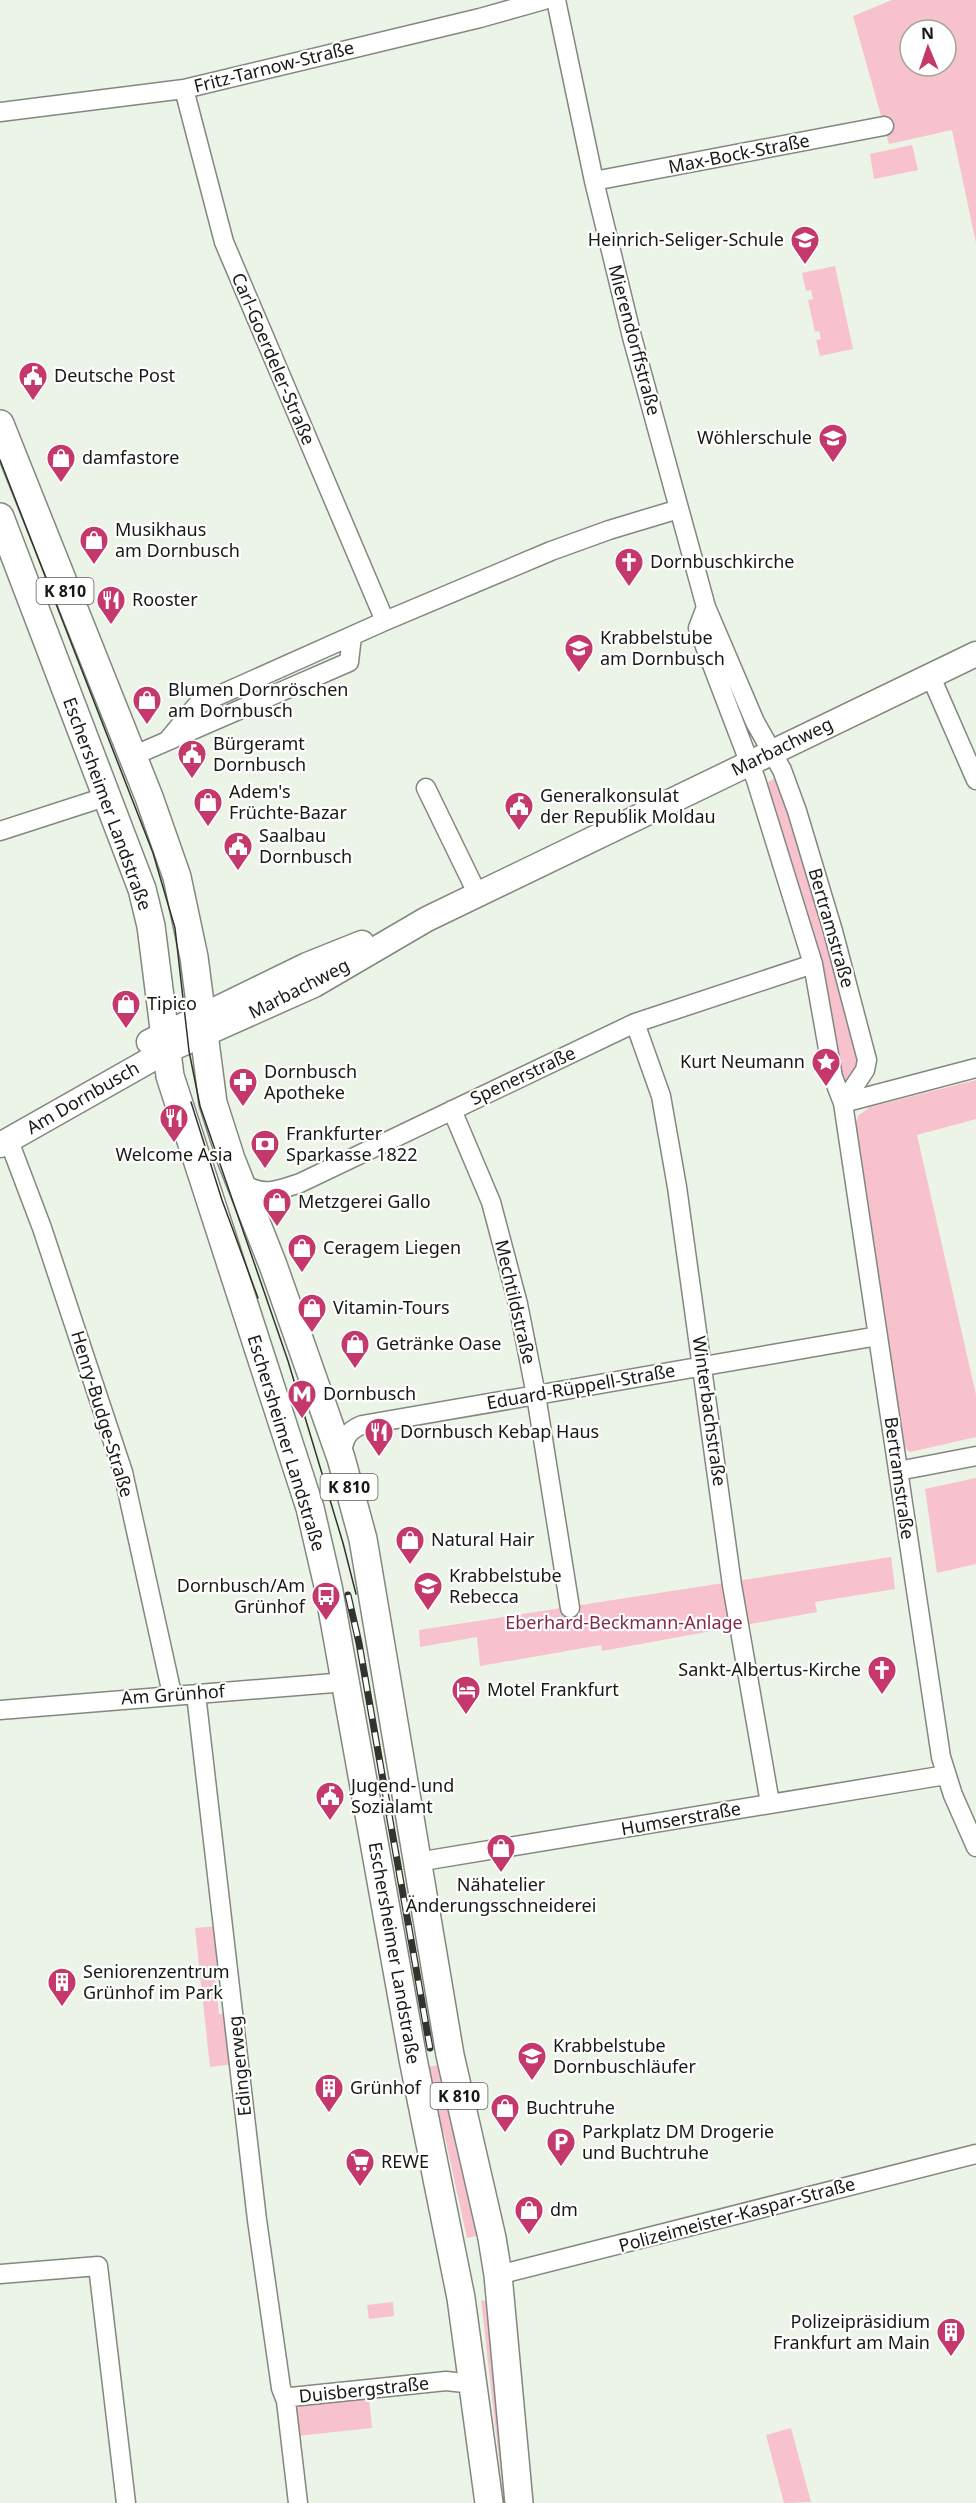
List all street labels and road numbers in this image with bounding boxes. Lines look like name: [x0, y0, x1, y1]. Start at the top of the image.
street label: Fritz-Tarnow-Straße: [191, 35, 356, 98]
street label: Max-Bock-Straße: [666, 128, 812, 178]
street label: Mierendorffstraße: [603, 262, 667, 418]
street label: Carl-Goerdeler-Straße: [227, 269, 321, 448]
road number: K 810: [36, 578, 94, 604]
street label: Eschersheimer Landstraße: [58, 694, 158, 914]
street label: Marbachweg: [727, 711, 836, 781]
street label: Bertramstraße: [803, 865, 861, 990]
street label: Marbachweg: [244, 952, 353, 1024]
street label: Spenerstraße: [466, 1040, 579, 1110]
street label: Am Dornbusch: [22, 1055, 143, 1139]
street label: Mechtildstraße: [490, 1237, 542, 1366]
street label: Henry-Budge-Straße: [66, 1327, 140, 1500]
street label: Eschersheimer Landstraße: [243, 1332, 331, 1554]
street label: Winterbachstraße: [688, 1334, 732, 1487]
street label: Eduard-Rüppell-Straße: [485, 1358, 677, 1414]
street label: Bertramstraße: [880, 1415, 920, 1541]
road number: K 810: [320, 1474, 378, 1500]
street label: Am Grünhof: [120, 1678, 226, 1710]
street label: Humserstraße: [619, 1796, 743, 1840]
street label: Eschersheimer Landstraße: [364, 1840, 426, 2066]
street label: Edingerweg: [222, 2015, 256, 2118]
road number: K 810: [430, 2083, 488, 2109]
street label: Polizeimeister-Kaspar-Straße: [616, 2171, 858, 2257]
street label: Duisbergstraße: [298, 2370, 430, 2408]

